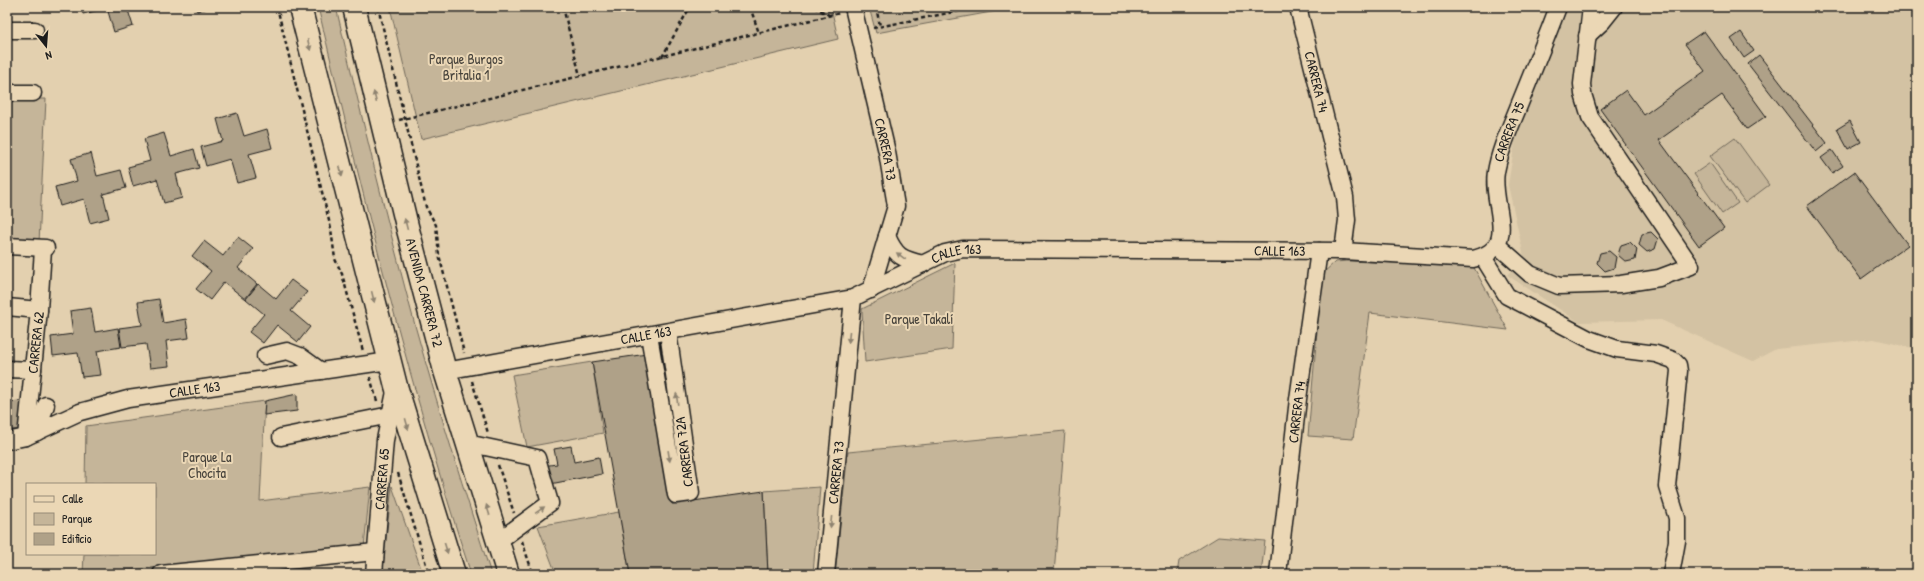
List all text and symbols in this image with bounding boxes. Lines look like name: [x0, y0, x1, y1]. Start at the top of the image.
north arrow: [26, 26, 66, 66]
one-way arrow: [306, 39, 312, 51]
text: N: [44, 48, 54, 63]
park label: Parque Burgos Britalia 1: [429, 49, 503, 84]
street label: CARRERA 74: [1300, 49, 1334, 114]
one-way arrow: [371, 91, 377, 104]
street label: CARRERA 75: [1489, 99, 1528, 164]
street label: CARRERA 73: [870, 116, 902, 182]
one-way arrow: [338, 165, 344, 177]
one-way arrow: [403, 217, 409, 229]
street label: AVENIDA CARRERA 72: [402, 236, 448, 349]
street label: CALLE 163: [928, 239, 981, 267]
street label: CALLE 163: [1254, 241, 1305, 260]
one-way arrow: [895, 252, 906, 260]
one-way arrow: [370, 291, 376, 303]
park label: Parque Takalí: [885, 309, 953, 329]
street label: CARRERA 62: [23, 310, 48, 374]
street label: CALLE 163: [619, 321, 673, 348]
one-way arrow: [846, 331, 852, 343]
street label: CALLE 163: [168, 376, 221, 402]
street label: CARRERA 74: [1283, 380, 1309, 444]
one-way arrow: [674, 393, 680, 405]
street label: CARRERA 72A: [670, 416, 697, 488]
one-way arrow: [404, 418, 410, 430]
street label: CARRERA 73: [823, 440, 848, 505]
park label: Parque La Chocita: [182, 447, 232, 482]
street label: CARRERA 65: [369, 448, 393, 511]
one-way arrow: [666, 450, 672, 462]
legend: [26, 483, 156, 555]
text: Calle: [62, 490, 83, 507]
one-way arrow: [484, 504, 490, 516]
one-way arrow: [535, 506, 545, 514]
text: Parque: [62, 510, 92, 527]
one-way arrow: [828, 516, 835, 528]
text: Edificio: [62, 530, 92, 547]
one-way arrow: [443, 542, 449, 554]

